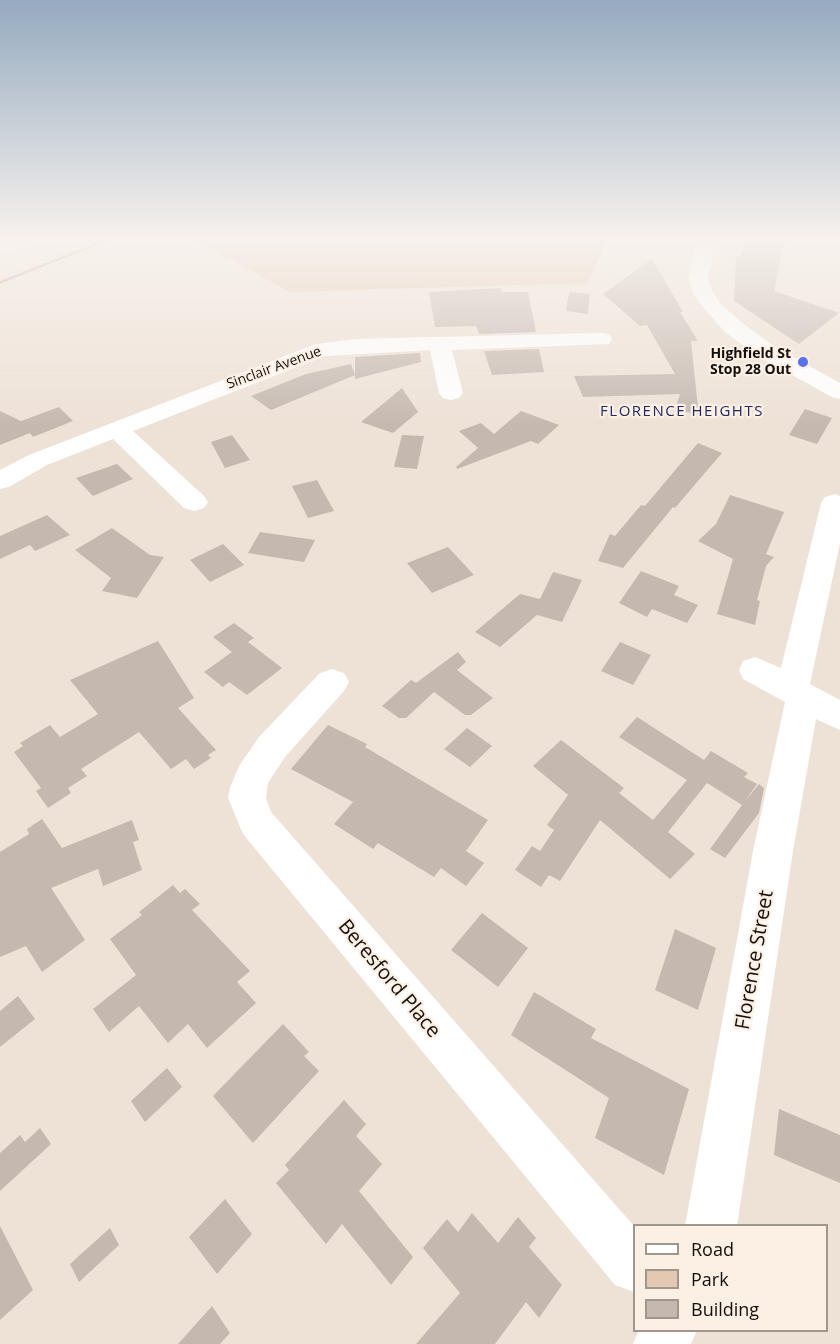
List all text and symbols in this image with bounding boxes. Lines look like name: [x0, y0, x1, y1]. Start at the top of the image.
street label: Sinclair Avenue: [224, 343, 324, 393]
place label: Highfield St Stop 28 Out: [710, 346, 791, 378]
marker: Highfield St Stop 28 Out: [796, 355, 810, 369]
district label: FLORENCE HEIGHTS: [600, 403, 764, 421]
street label: Florence Street: [731, 889, 779, 1031]
street label: Beresford Place: [333, 915, 445, 1043]
legend: [633, 1224, 828, 1332]
text: Road: [691, 1237, 734, 1261]
text: Park: [691, 1267, 729, 1291]
text: Building: [691, 1297, 759, 1321]

